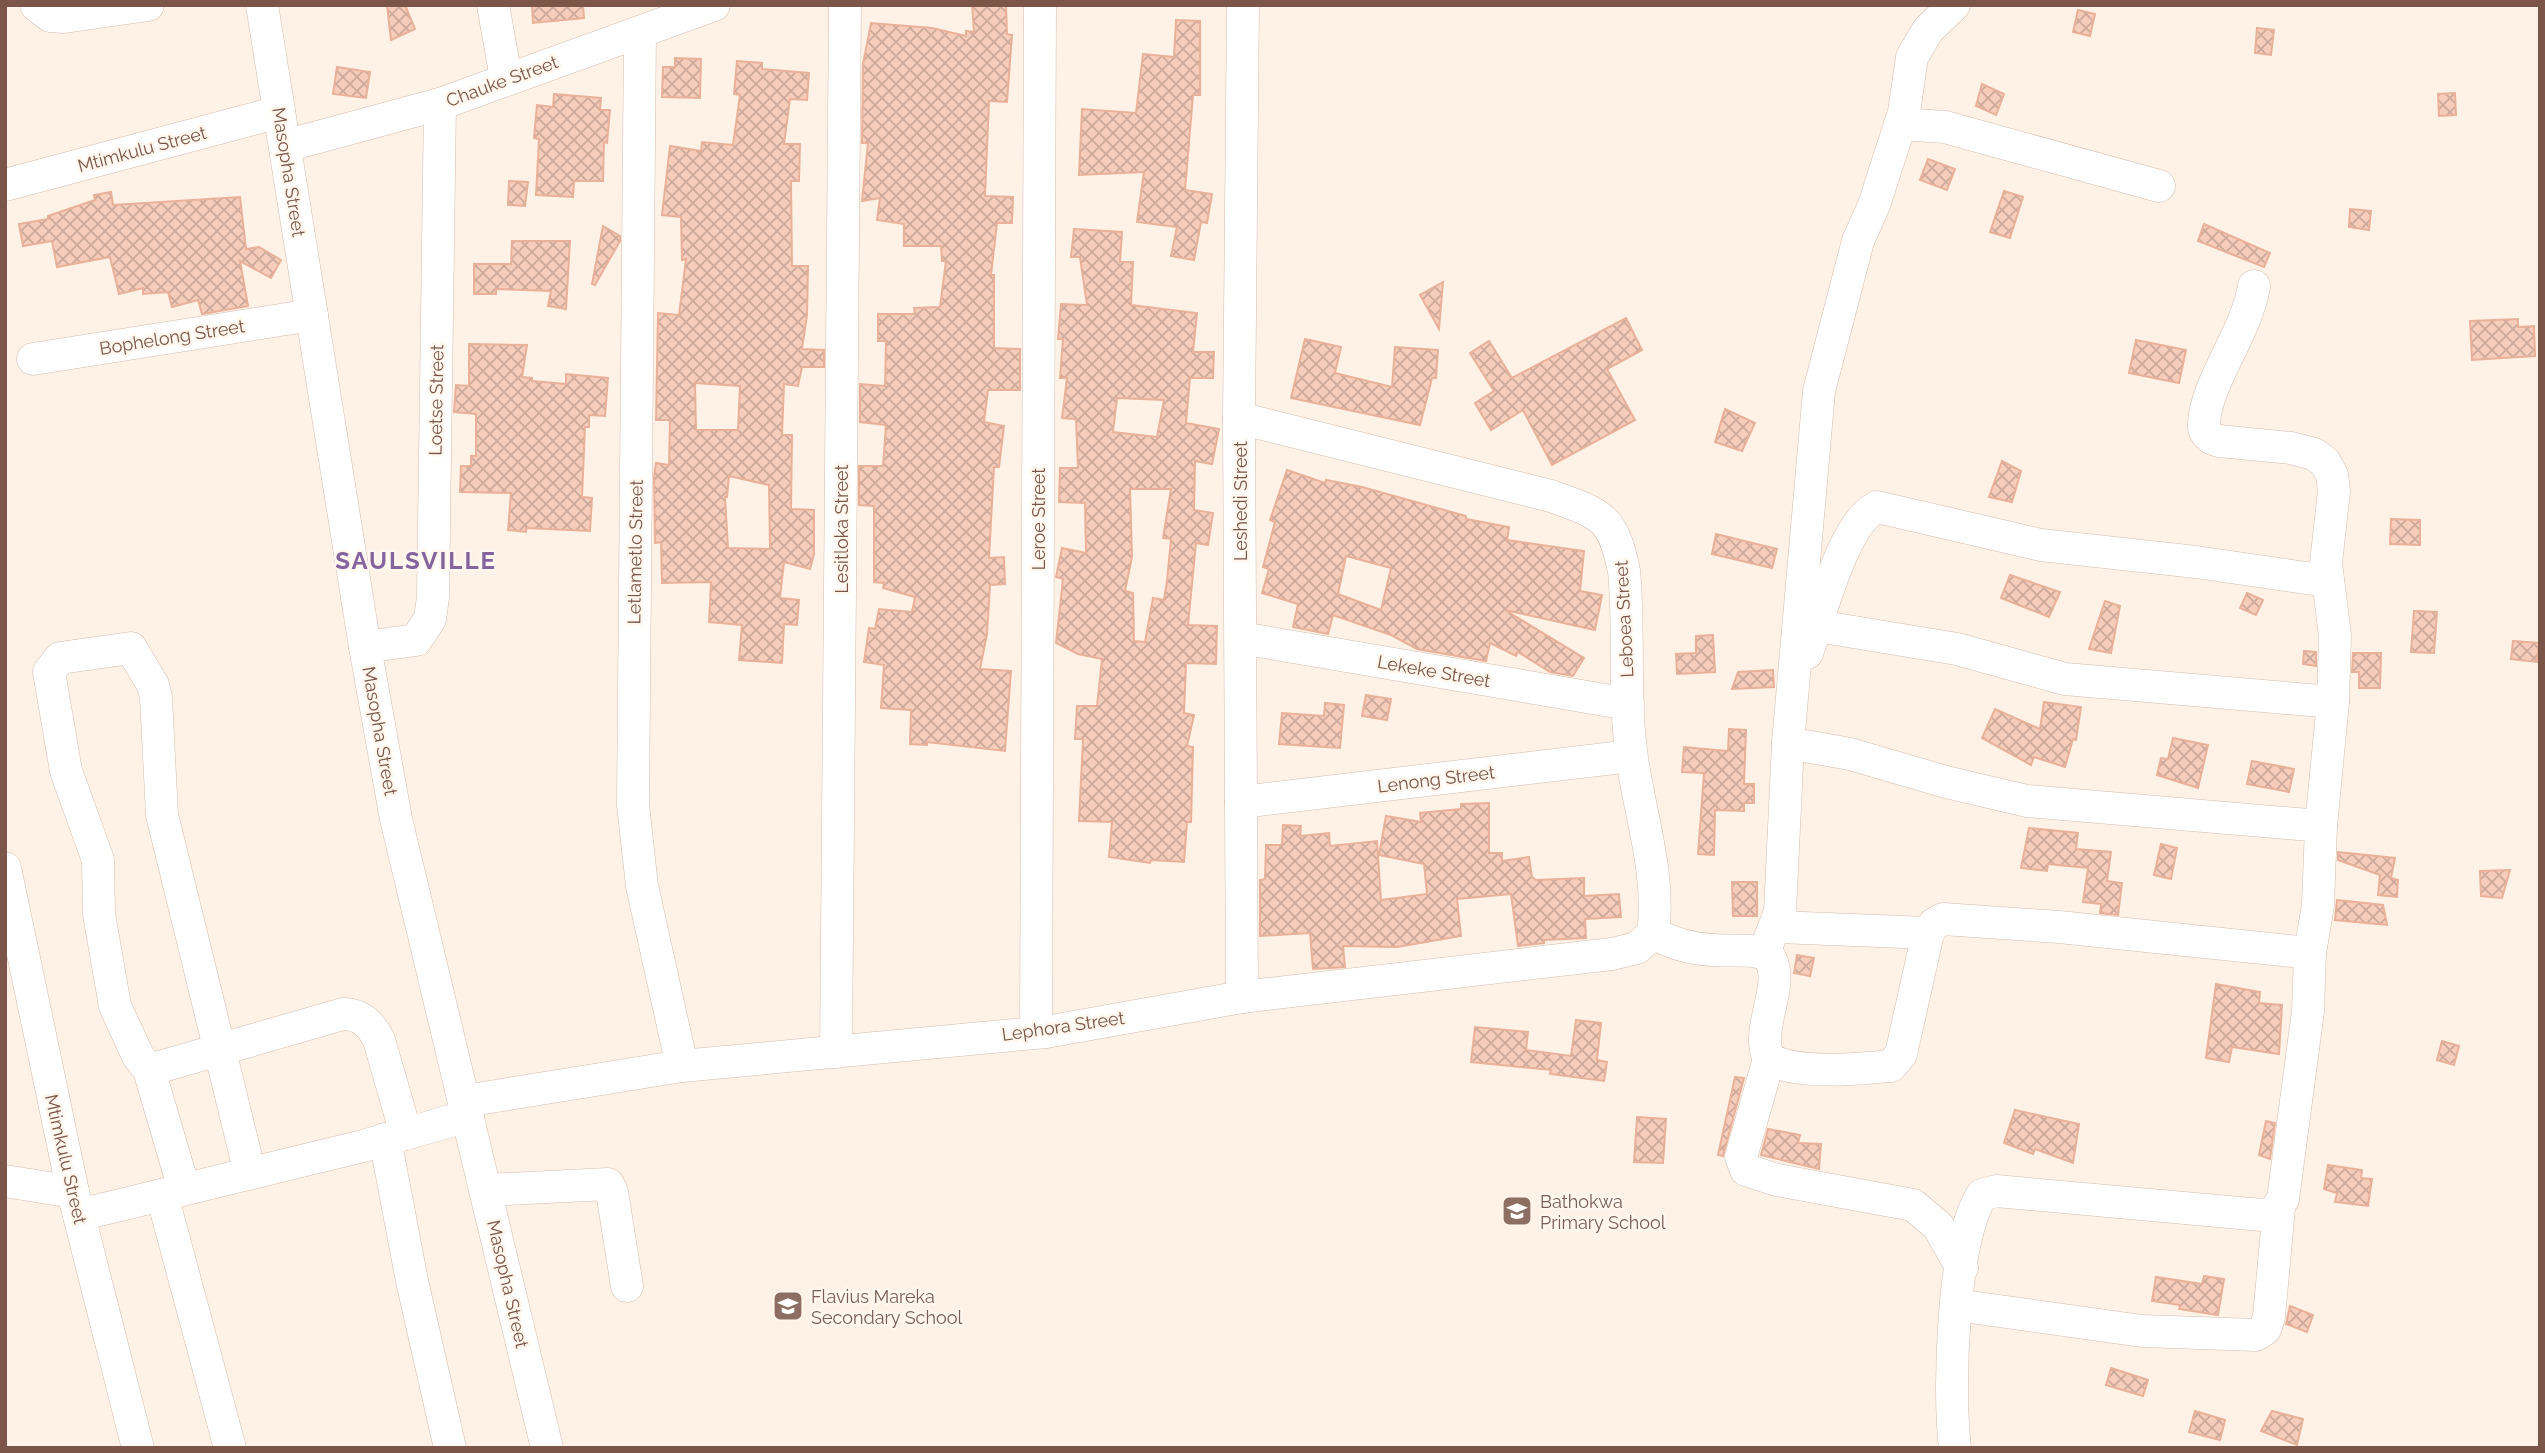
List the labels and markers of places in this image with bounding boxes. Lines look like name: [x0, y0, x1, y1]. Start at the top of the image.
place label: Bathokwa Primary School: [1540, 1191, 1666, 1233]
school or university icon: Bathokwa Primary School: [1500, 1194, 1534, 1228]
place label: Flavius Mareka Secondary School: [811, 1286, 962, 1328]
school or university icon: Flavius Mareka Secondary School: [771, 1289, 805, 1323]

